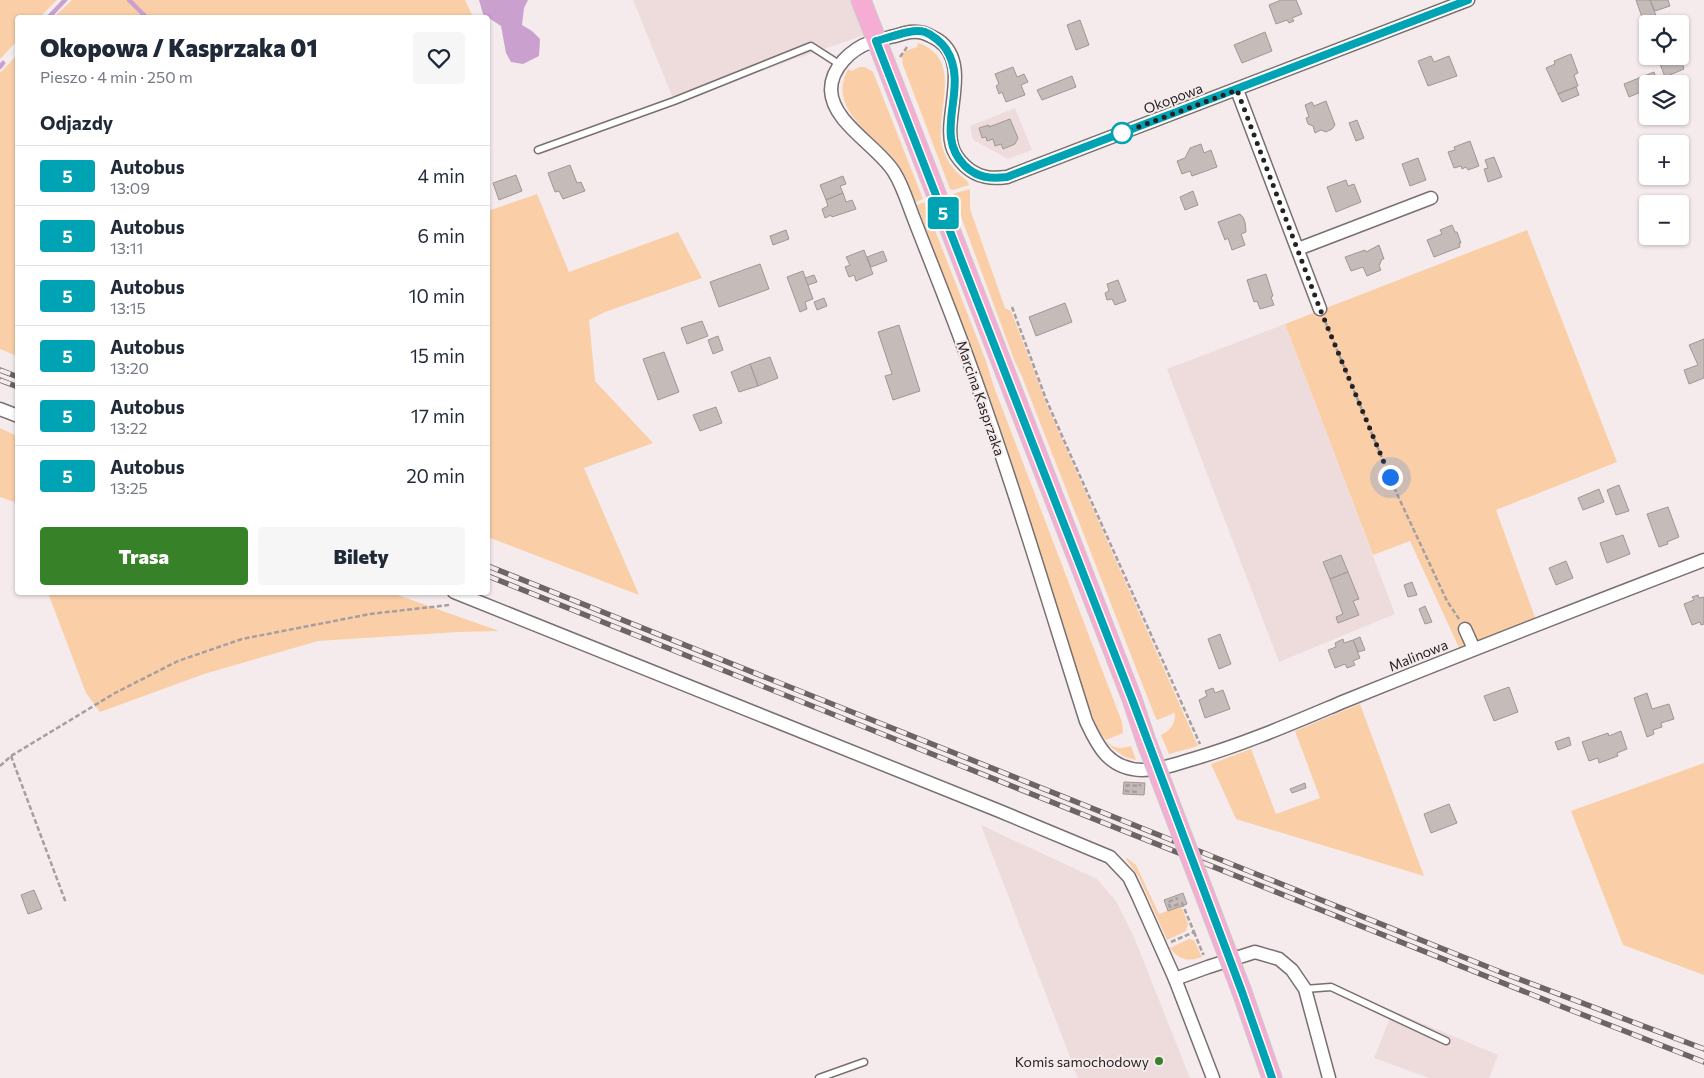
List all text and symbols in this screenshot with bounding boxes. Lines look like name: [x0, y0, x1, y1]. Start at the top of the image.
map controls: [1639, 15, 1689, 245]
button: locate: [1639, 15, 1689, 65]
button: heart: [413, 32, 465, 84]
text: Okopowa / Kasprzaka 01: [40, 33, 318, 62]
text: Pieszo · 4 min · 250 m: [40, 67, 193, 86]
button: layers: [1639, 75, 1689, 125]
street label: Okopowa: [1141, 79, 1205, 117]
text: Odjazdy: [40, 111, 113, 134]
unlabelled marker: [1111, 122, 1133, 144]
button: +: [1639, 135, 1689, 185]
text: Autobus: [110, 155, 185, 178]
text: 4 min: [418, 164, 465, 187]
text: 5: [62, 165, 73, 187]
text: 13:09: [110, 178, 150, 197]
button: −: [1639, 195, 1689, 245]
line badge: 5: [927, 197, 959, 229]
text: 5: [938, 202, 948, 224]
text: Autobus: [110, 215, 185, 238]
text: 6 min: [417, 224, 465, 247]
text: 5: [62, 225, 73, 247]
text: 13:11: [110, 238, 143, 257]
text: Autobus: [110, 275, 185, 298]
text: 10 min: [408, 284, 465, 307]
text: 5: [62, 285, 73, 307]
text: 13:15: [110, 298, 146, 317]
text: Autobus: [110, 335, 185, 358]
street label: Marcina Kasprzaka: [953, 338, 1009, 458]
text: 15 min: [410, 344, 465, 367]
text: 5: [62, 345, 73, 367]
text: 13:20: [110, 358, 149, 377]
text: Autobus: [110, 395, 185, 418]
text: 17 min: [411, 404, 465, 427]
text: 5: [62, 405, 73, 427]
text: 13:22: [110, 418, 148, 437]
text: Autobus: [110, 455, 185, 478]
text: 20 min: [406, 464, 465, 487]
text: 5: [62, 465, 73, 487]
your location: [1378, 465, 1403, 490]
text: 13:25: [110, 478, 148, 497]
button: Trasa: [40, 527, 248, 585]
button: Bilety: [258, 527, 465, 585]
street label: Malinowa: [1386, 635, 1450, 675]
place label: Komis samochodowy: [1015, 1053, 1149, 1070]
marker: Komis samochodowy: [1153, 1055, 1165, 1067]

